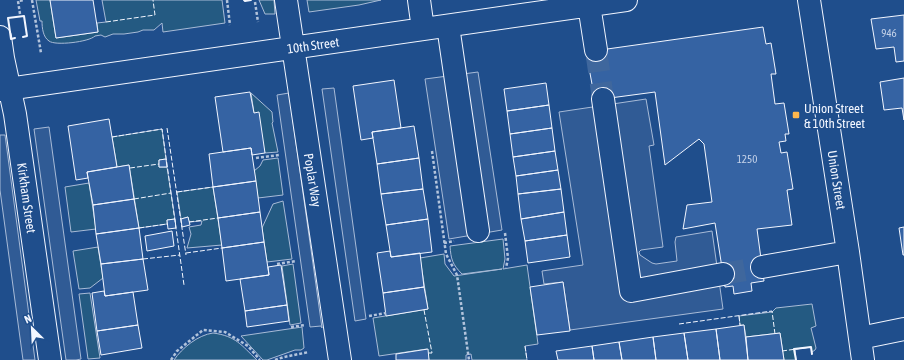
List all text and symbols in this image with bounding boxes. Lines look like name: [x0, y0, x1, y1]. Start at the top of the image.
house number: 946: [881, 27, 897, 39]
street label: 10th Street: [286, 34, 340, 57]
place label: Union Street & 10th Street: [804, 101, 865, 131]
marker: Union Street & 10th Street: [791, 110, 801, 120]
street label: Union Street: [824, 149, 849, 211]
street label: Poplar Way: [301, 152, 324, 209]
house number: 1250: [737, 153, 757, 165]
street label: Kirkham Street: [14, 162, 39, 234]
north arrow: [12, 308, 52, 348]
text: N: [23, 312, 33, 326]

